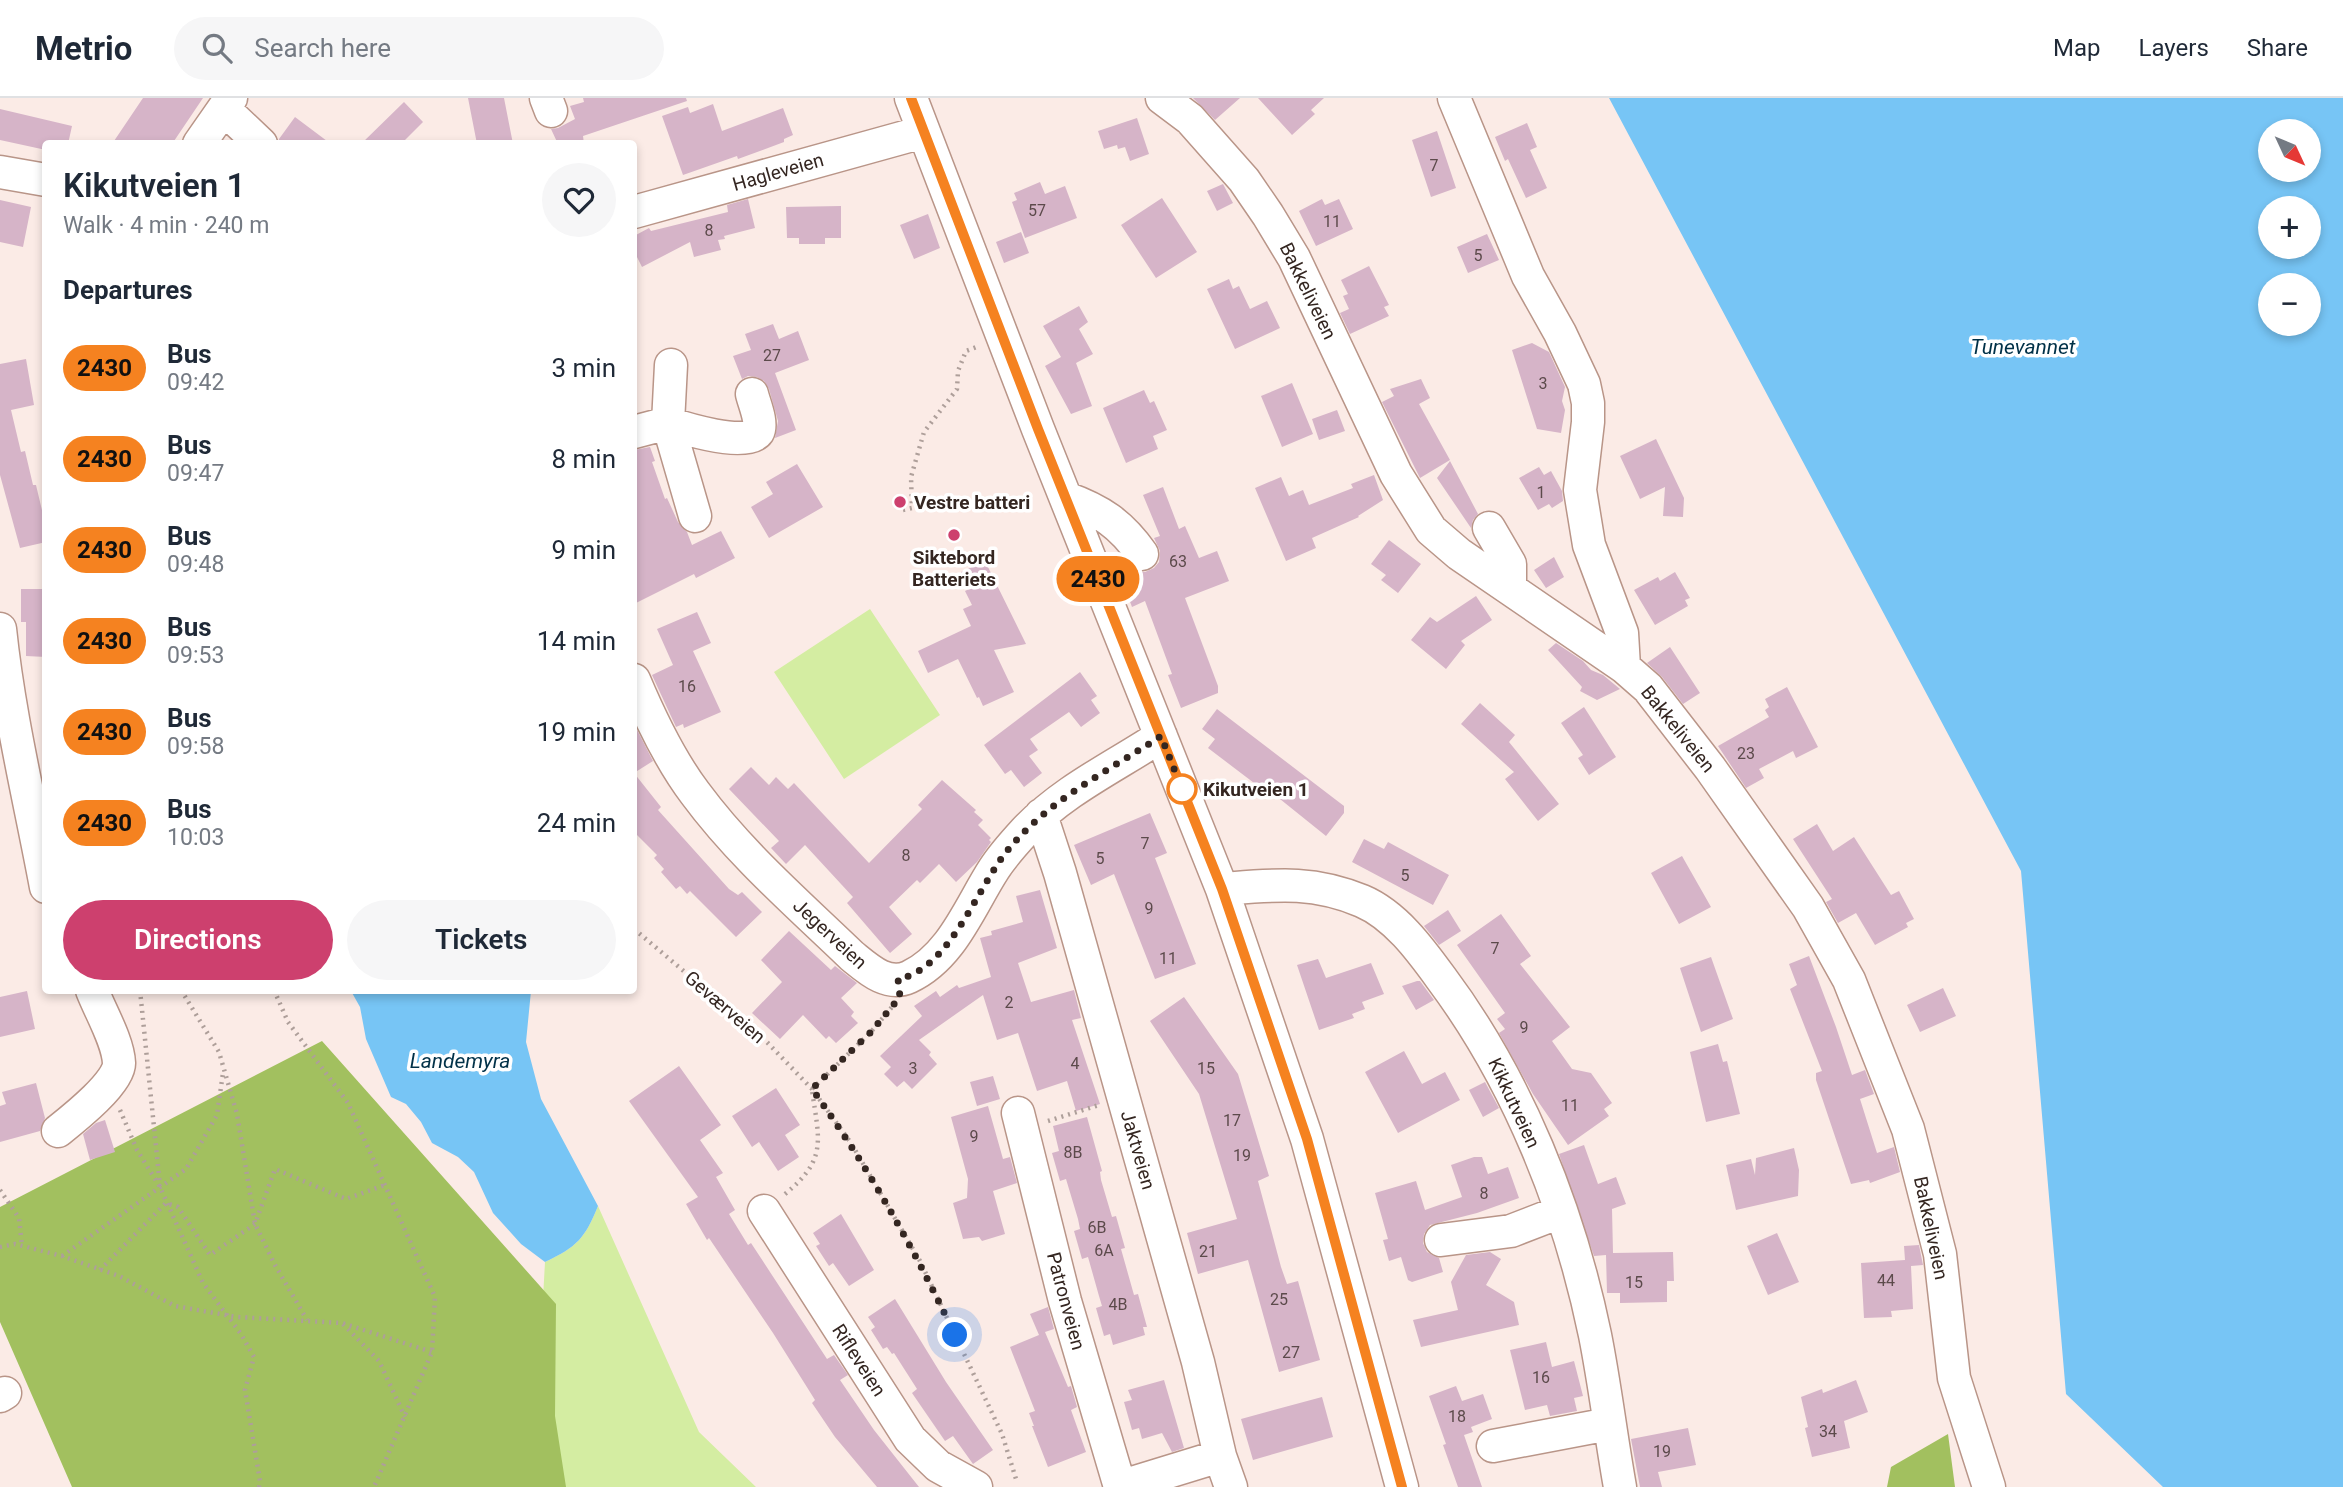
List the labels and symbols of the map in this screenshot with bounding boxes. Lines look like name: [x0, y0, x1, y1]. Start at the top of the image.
north arrow: [2258, 119, 2320, 182]
street label: Hagleveien: [730, 148, 826, 196]
house number: 7: [1430, 156, 1439, 175]
house number: 57: [1028, 201, 1046, 220]
house number: 11: [1323, 212, 1341, 231]
house number: 8: [705, 221, 714, 240]
street label: Bakkeliveien: [1275, 239, 1341, 343]
house number: 5: [1474, 246, 1483, 265]
water label: Tunevannet: [1970, 335, 2076, 359]
house number: 27: [763, 346, 781, 365]
house number: 3: [1539, 374, 1548, 393]
house number: 1: [1537, 483, 1546, 502]
place label: Vestre batteri: [914, 491, 1030, 514]
marker: Vestre batteri: [892, 494, 908, 510]
marker: Siktebord Batteriets: [946, 527, 962, 543]
place label: Siktebord Batteriets: [912, 546, 996, 591]
house number: 63: [1169, 552, 1187, 571]
line badge: 2430: [1049, 556, 1147, 602]
house number: 16: [678, 677, 696, 696]
street label: Bakkeliveien: [1636, 681, 1720, 777]
house number: 23: [1737, 744, 1755, 763]
marker: Kikutveien 1: [1167, 774, 1197, 804]
place label: Kikutveien 1: [1203, 778, 1309, 801]
house number: 7: [1141, 834, 1150, 853]
house number: 8: [902, 846, 911, 865]
house number: 5: [1096, 849, 1105, 868]
house number: 5: [1401, 866, 1410, 885]
street label: Jegerveien: [788, 894, 872, 974]
house number: 9: [1145, 899, 1154, 918]
house number: 7: [1491, 939, 1500, 958]
house number: 11: [1159, 949, 1177, 968]
street label: Geværveien: [680, 966, 770, 1048]
house number: 2: [1005, 993, 1014, 1012]
house number: 9: [1520, 1018, 1529, 1037]
water label: Landemyra: [410, 1049, 510, 1073]
house number: 4: [1071, 1054, 1080, 1073]
street label: Kikkutveien: [1483, 1054, 1545, 1152]
house number: 3: [909, 1059, 918, 1078]
house number: 15: [1197, 1059, 1215, 1078]
house number: 11: [1561, 1096, 1579, 1115]
street label: Jaktveien: [1116, 1108, 1160, 1192]
house number: 17: [1223, 1111, 1241, 1130]
house number: 9: [970, 1127, 979, 1146]
house number: 8B: [1064, 1143, 1083, 1162]
house number: 19: [1233, 1146, 1251, 1165]
street label: Bakkeliveien: [1909, 1174, 1953, 1282]
house number: 8: [1480, 1184, 1489, 1203]
house number: 6B: [1088, 1218, 1107, 1237]
house number: 6A: [1094, 1241, 1114, 1260]
house number: 21: [1199, 1242, 1217, 1261]
street label: Patronveien: [1042, 1250, 1090, 1352]
house number: 44: [1877, 1271, 1895, 1290]
house number: 15: [1625, 1273, 1643, 1292]
house number: 25: [1270, 1290, 1288, 1309]
house number: 4B: [1109, 1295, 1128, 1314]
your location: [937, 1317, 972, 1352]
street label: Rifleveien: [827, 1320, 891, 1400]
house number: 27: [1282, 1343, 1300, 1362]
house number: 16: [1532, 1368, 1550, 1387]
house number: 18: [1448, 1407, 1466, 1426]
house number: 34: [1819, 1422, 1837, 1441]
house number: 19: [1653, 1442, 1671, 1461]

